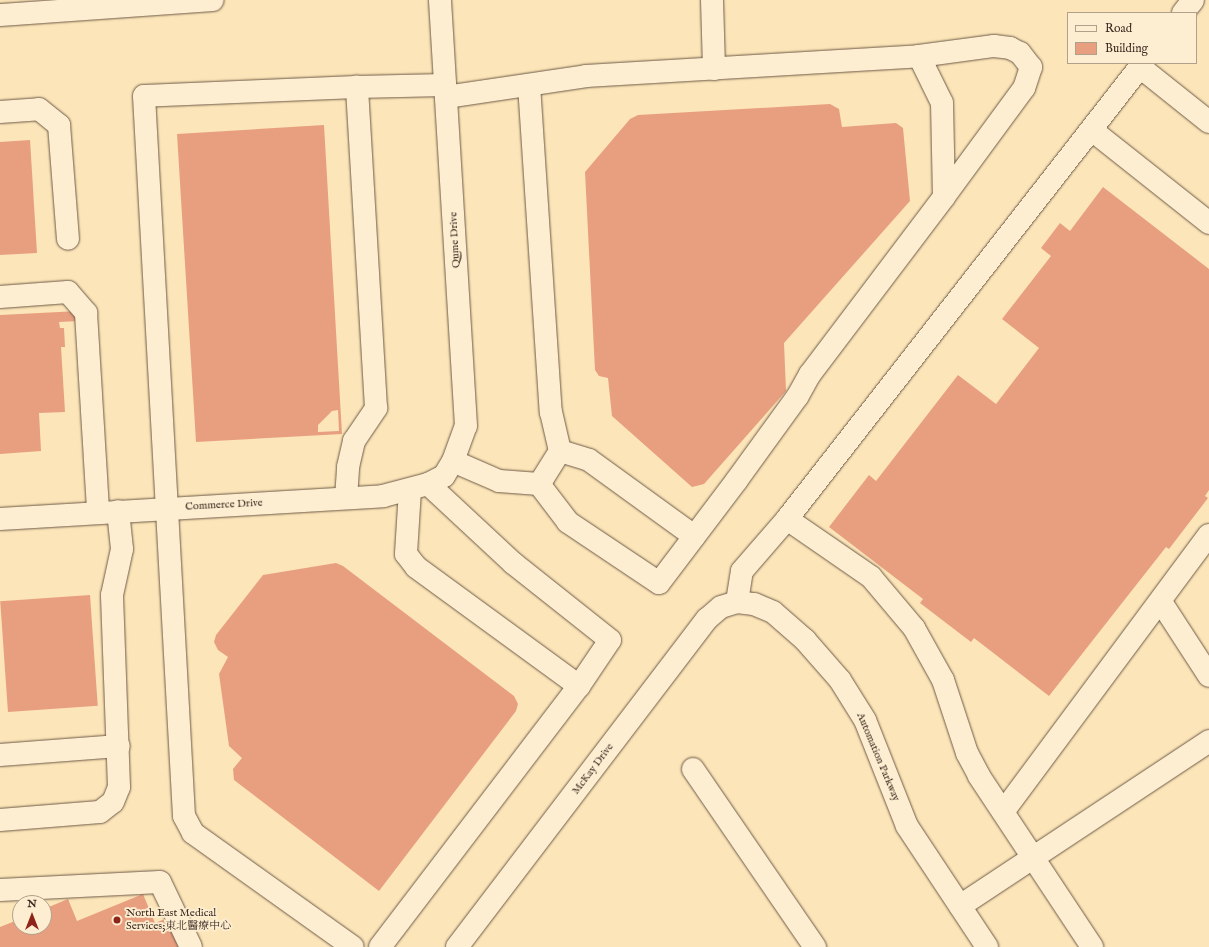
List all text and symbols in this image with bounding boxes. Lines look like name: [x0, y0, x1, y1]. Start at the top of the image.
legend: [1067, 12, 1197, 64]
text: Road: [1105, 21, 1132, 36]
text: Building: [1105, 41, 1148, 56]
street label: Qume Drive: [447, 212, 463, 268]
street label: Commerce Drive: [185, 496, 263, 514]
street label: Automation Parkway: [853, 711, 903, 803]
street label: McKay Drive: [569, 741, 617, 797]
north arrow: [12, 895, 52, 935]
text: N: [27, 897, 37, 911]
place label: North East Medical Services;東北醫療中心: [126, 907, 231, 933]
marker: North East Medical Services;東北醫療中心: [111, 914, 123, 926]

